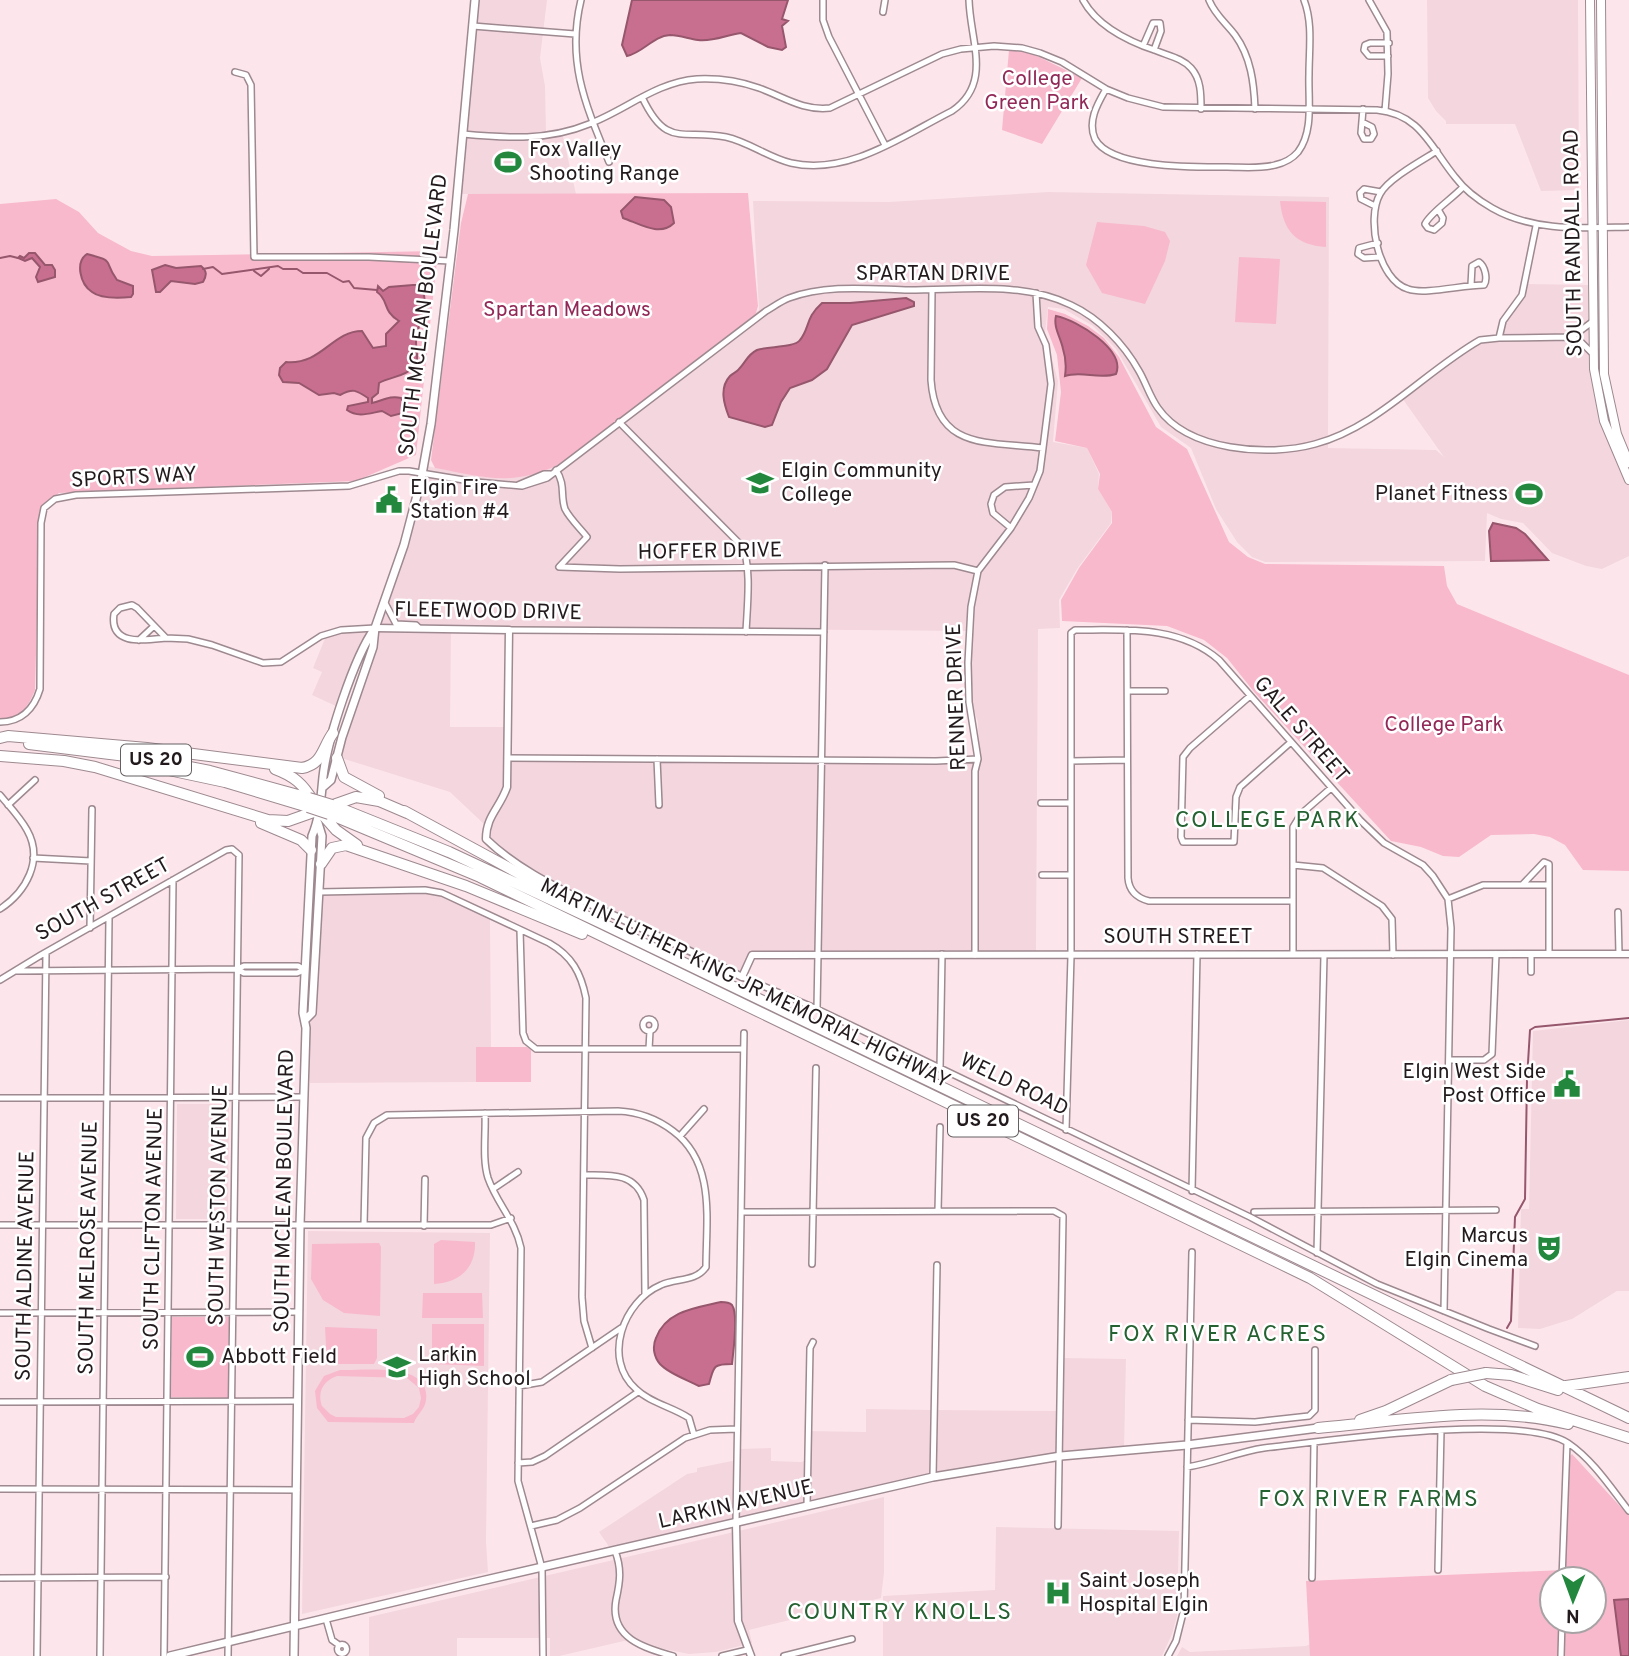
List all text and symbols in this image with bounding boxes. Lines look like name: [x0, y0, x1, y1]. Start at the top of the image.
park label: College Green Park: [984, 66, 1090, 117]
street label: SOUTH RANDALL ROAD: [1559, 129, 1589, 357]
place label: Fox Valley Shooting Range: [529, 137, 679, 188]
sports icon: Fox Valley Shooting Range: [493, 147, 523, 177]
street label: SOUTH MCLEAN BOULEVARD: [393, 172, 455, 458]
street label: SPARTAN DRIVE: [856, 261, 1010, 288]
park label: Spartan Meadows: [483, 297, 651, 324]
place label: Elgin Community College: [781, 458, 942, 509]
street label: SPORTS WAY: [70, 461, 198, 495]
school or university icon: Elgin Community College: [745, 468, 775, 498]
place label: Elgin Fire Station #4: [410, 475, 509, 526]
sports icon: Planet Fitness: [1514, 479, 1544, 509]
place label: Planet Fitness: [1375, 481, 1508, 508]
public building icon: Elgin Fire Station #4: [374, 485, 404, 515]
street label: HOFFER DRIVE: [637, 537, 783, 567]
street label: FLEETWOOD DRIVE: [394, 597, 582, 627]
street label: RENNER DRIVE: [941, 623, 973, 771]
street label: GALE STREET: [1247, 671, 1355, 789]
park label: College Park: [1384, 712, 1504, 739]
road number: US 20: [121, 744, 191, 776]
district label: COLLEGE PARK: [1175, 807, 1361, 836]
street label: SOUTH STREET: [31, 852, 175, 948]
street label: MARTIN LUTHER KING JR MEMORIAL HIGHWAY: [536, 873, 954, 1095]
street label: SOUTH STREET: [1103, 924, 1253, 951]
street label: WELD ROAD: [955, 1047, 1073, 1123]
street label: SOUTH MCLEAN BOULEVARD: [269, 1049, 301, 1333]
place label: Elgin West Side Post Office: [1403, 1059, 1546, 1110]
public building icon: Elgin West Side Post Office: [1552, 1069, 1582, 1099]
street label: SOUTH WESTON AVENUE: [203, 1084, 235, 1326]
road number: US 20: [948, 1106, 1018, 1136]
street label: SOUTH CLIFTON AVENUE: [138, 1107, 170, 1351]
street label: SOUTH MELROSE AVENUE: [73, 1121, 105, 1375]
street label: SOUTH ALDINE AVENUE: [10, 1151, 42, 1381]
place label: Marcus Elgin Cinema: [1404, 1223, 1528, 1274]
theatre icon: Marcus Elgin Cinema: [1534, 1233, 1564, 1263]
district label: FOX RIVER ACRES: [1108, 1321, 1328, 1350]
sports icon: Abbott Field: [185, 1342, 215, 1372]
place label: Larkin High School: [418, 1342, 531, 1393]
place label: Abbott Field: [221, 1344, 337, 1371]
school or university icon: Larkin High School: [382, 1352, 412, 1382]
street label: LARKIN AVENUE: [656, 1474, 816, 1536]
district label: FOX RIVER FARMS: [1258, 1486, 1480, 1515]
north arrow: [1538, 1565, 1608, 1635]
place label: Saint Joseph Hospital Elgin: [1079, 1568, 1209, 1619]
hospital icon: Saint Joseph Hospital Elgin: [1043, 1578, 1073, 1608]
district label: COUNTRY KNOLLS: [787, 1599, 1013, 1628]
text: N: [1566, 1603, 1580, 1627]

